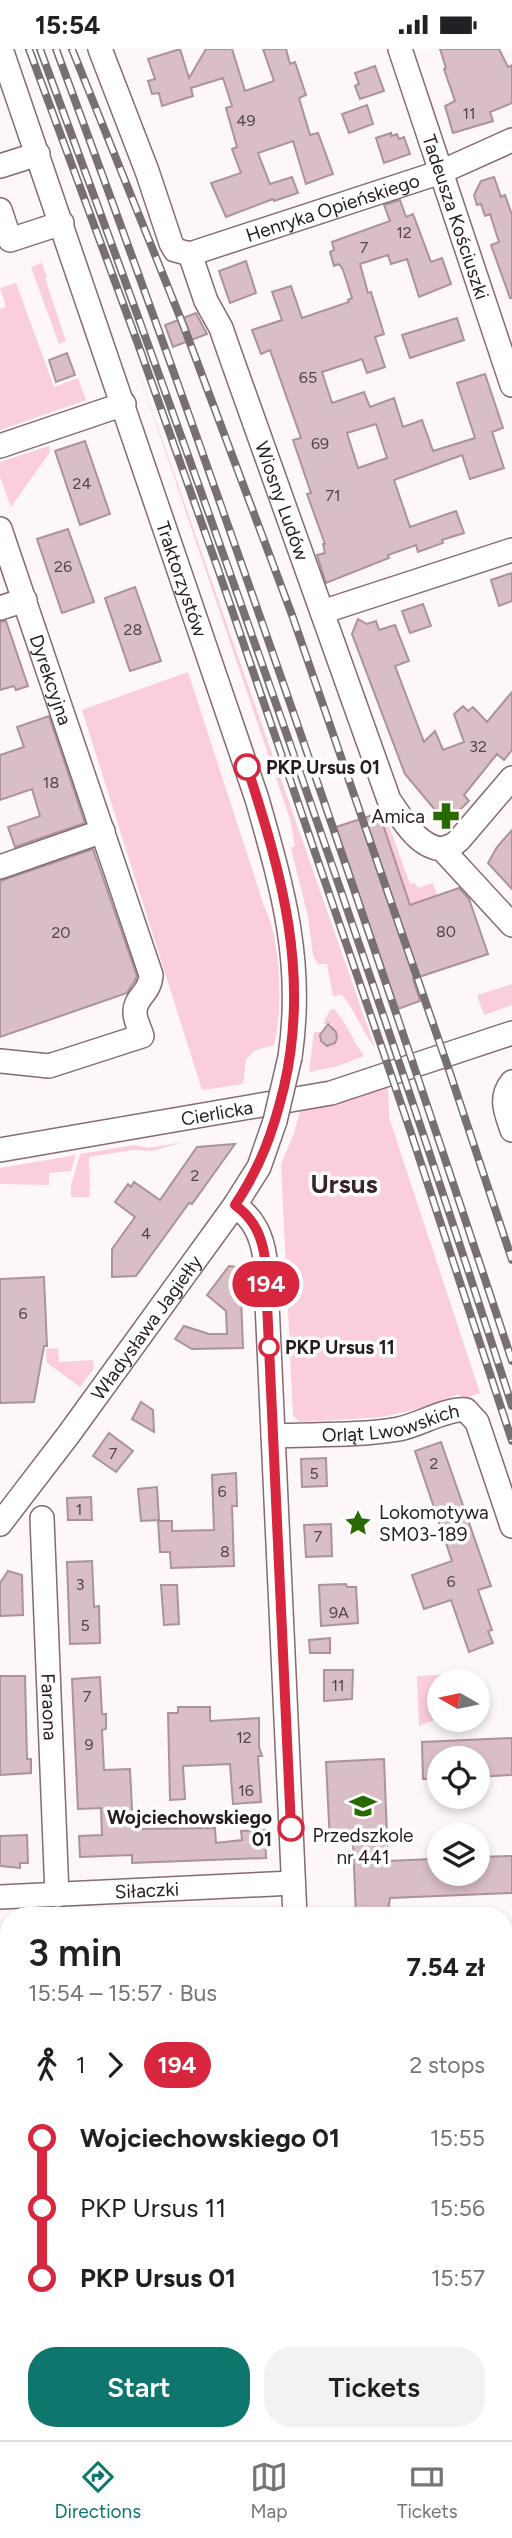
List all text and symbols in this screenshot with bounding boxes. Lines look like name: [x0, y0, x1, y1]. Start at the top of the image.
text: 15:54: [35, 9, 100, 41]
house number: 11: [462, 104, 476, 123]
house number: 49: [237, 111, 256, 130]
street label: Tadeusza Kościuszki: [417, 132, 494, 302]
street label: Henryka Opieńskiego: [243, 169, 423, 247]
house number: 12: [396, 223, 412, 242]
house number: 7: [360, 238, 369, 257]
house number: 65: [299, 368, 317, 387]
house number: 69: [311, 434, 329, 453]
street label: Wiosny Ludów: [250, 438, 314, 564]
house number: 24: [73, 474, 91, 493]
house number: 71: [325, 486, 341, 505]
street label: Traktorzystów: [151, 518, 212, 640]
house number: 26: [54, 557, 72, 576]
house number: 28: [124, 620, 142, 639]
street label: Dyrekcyjna: [24, 631, 77, 728]
house number: 32: [469, 737, 487, 756]
marker: PKP Ursus 01: [234, 754, 260, 780]
place label: PKP Ursus 01: [266, 756, 380, 779]
house number: 18: [43, 773, 59, 792]
pharmacy icon: Amica: [431, 801, 461, 831]
place label: Amica: [372, 805, 425, 828]
house number: 80: [436, 922, 456, 941]
house number: 20: [51, 923, 71, 942]
street label: Cierlicka: [179, 1096, 255, 1131]
house number: 2: [191, 1166, 199, 1185]
district label: Ursus: [310, 1168, 378, 1200]
house number: 4: [141, 1224, 151, 1243]
street label: Władysława Jagiełły: [86, 1251, 207, 1405]
line badge: 194: [226, 1261, 306, 1307]
text: 194: [246, 1269, 286, 1298]
house number: 6: [18, 1304, 28, 1323]
place label: PKP Ursus 11: [285, 1336, 395, 1359]
marker: PKP Ursus 11: [259, 1337, 279, 1357]
street label: Orląt Lwowskich: [321, 1399, 461, 1447]
house number: 7: [109, 1444, 118, 1463]
house number: 2: [430, 1454, 438, 1473]
house number: 5: [309, 1464, 319, 1483]
house number: 6: [217, 1482, 227, 1501]
house number: 1: [76, 1500, 82, 1519]
place label: Lokomotywa SM03-189: [379, 1501, 489, 1546]
place icon: Lokomotywa SM03-189: [343, 1508, 373, 1538]
house number: 7: [314, 1527, 323, 1546]
house number: 8: [220, 1542, 230, 1561]
house number: 6: [446, 1572, 456, 1591]
house number: 3: [76, 1575, 84, 1594]
house number: 9A: [329, 1603, 349, 1622]
house number: 5: [80, 1616, 90, 1635]
north arrow: [427, 1669, 490, 1733]
map controls: [427, 1669, 490, 1886]
street label: Faraona: [36, 1673, 62, 1741]
house number: 11: [331, 1676, 345, 1695]
house number: 7: [83, 1687, 92, 1706]
house number: 12: [236, 1728, 252, 1747]
house number: 9: [84, 1735, 94, 1754]
button: locate: [427, 1746, 490, 1809]
house number: 16: [238, 1781, 254, 1800]
school or university icon: Przedszkole nr 441: [348, 1791, 378, 1821]
place label: Wojciechowskiego 01: [107, 1806, 272, 1851]
marker: Wojciechowskiego 01: [278, 1815, 304, 1841]
button: layers: [427, 1823, 490, 1886]
place label: Przedszkole nr 441: [313, 1824, 413, 1869]
street label: Siłaczki: [114, 1877, 180, 1904]
text: 3 min: [28, 1930, 122, 1976]
text: 7.54 zł: [407, 1951, 485, 1983]
text: 15:54 – 15:57 · Bus: [28, 1979, 217, 2007]
icon: walk: [28, 2046, 66, 2084]
icon: forward: [96, 2046, 134, 2084]
text: 194: [158, 2050, 197, 2079]
text: 1: [76, 2051, 86, 2079]
text: 2 stops: [409, 2051, 485, 2079]
text: Wojciechowskiego 01: [80, 2122, 340, 2154]
text: 15:55: [430, 2124, 485, 2152]
text: PKP Ursus 11: [80, 2192, 226, 2224]
text: 15:56: [430, 2194, 485, 2222]
text: PKP Ursus 01: [80, 2262, 236, 2294]
text: 15:57: [431, 2264, 485, 2292]
button: Start: [28, 2347, 250, 2427]
button: Tickets: [264, 2347, 485, 2427]
tab: Directions: [54, 2458, 141, 2523]
tab: Map: [250, 2458, 288, 2523]
tab: Tickets: [397, 2458, 458, 2523]

